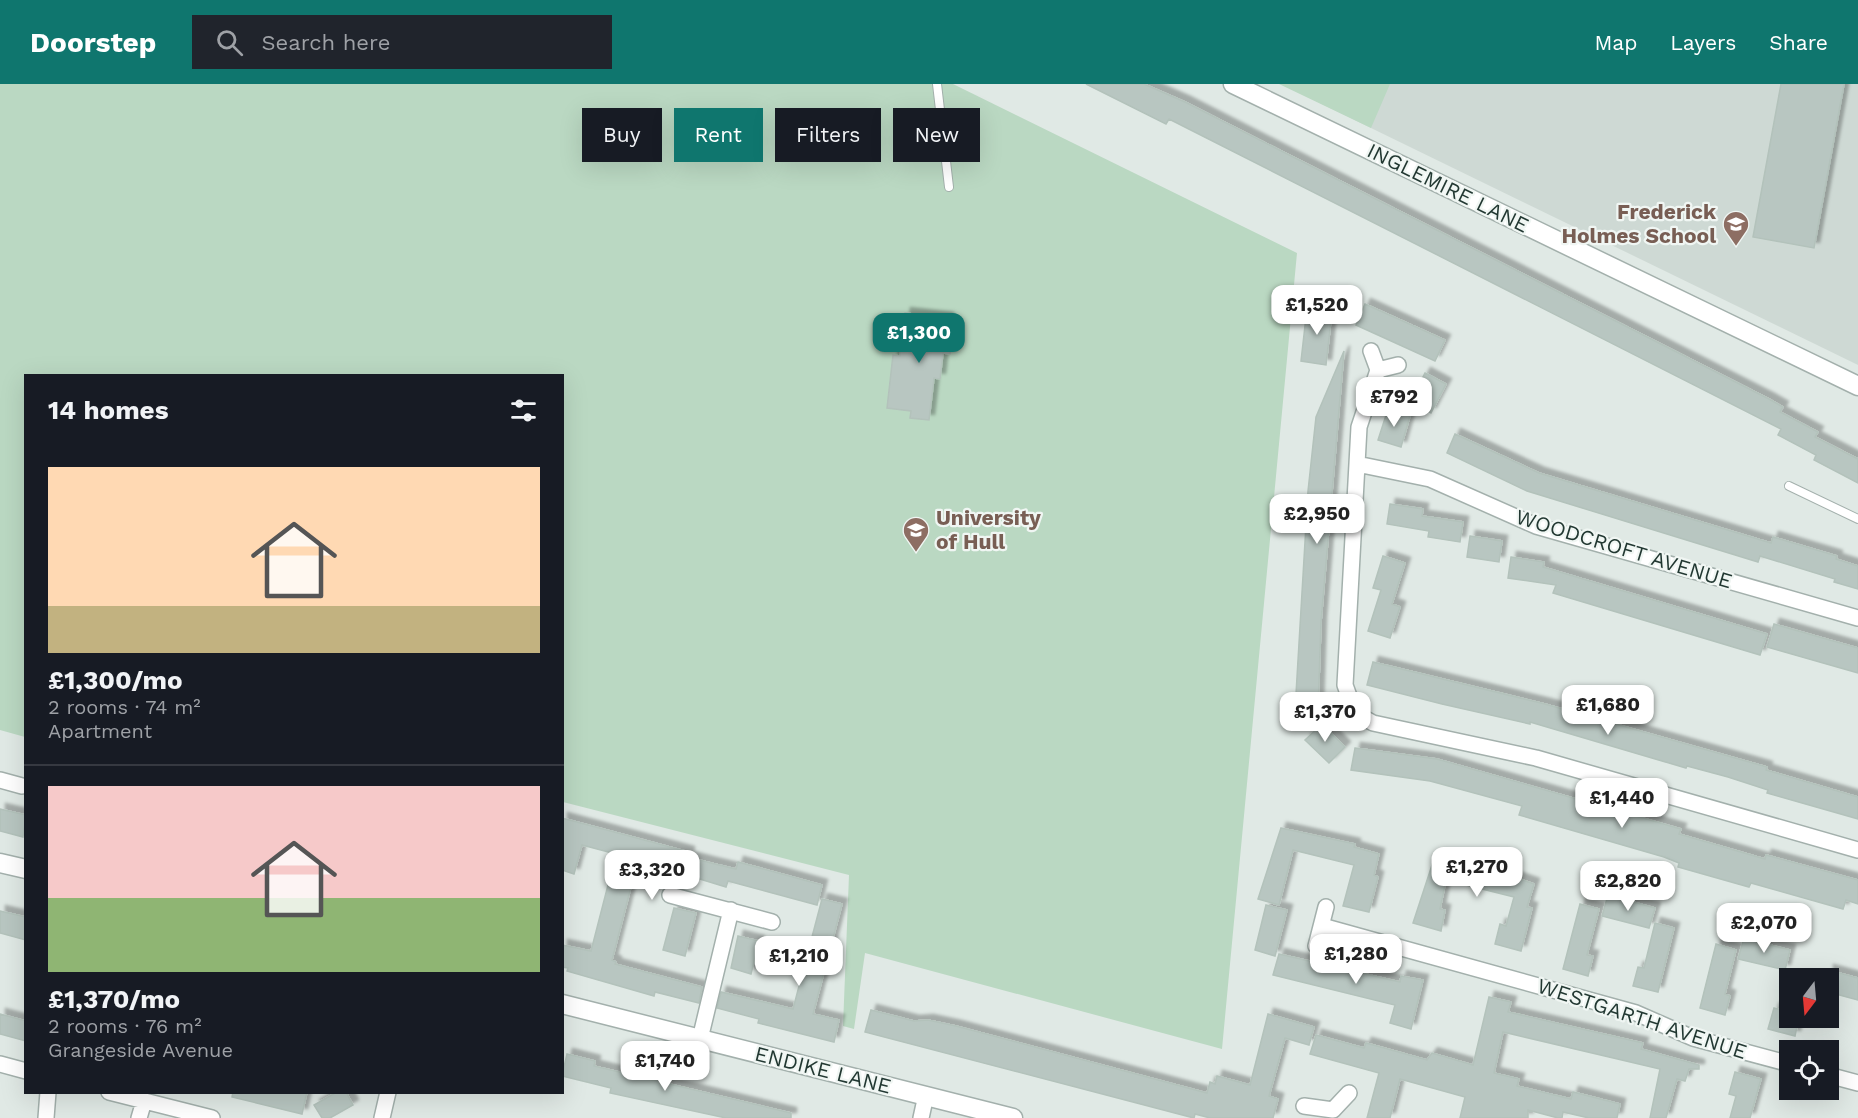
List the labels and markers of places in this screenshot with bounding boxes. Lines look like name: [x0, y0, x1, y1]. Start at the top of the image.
place label: Frederick Holmes School: [1561, 199, 1717, 248]
school or university icon: Frederick Holmes School: [1721, 209, 1751, 247]
pin: £1,520: [1268, 285, 1366, 336]
pin: £1,300: [870, 313, 968, 364]
pin: £792: [1358, 377, 1430, 428]
pin: £2,950: [1268, 494, 1366, 545]
place label: University of Hull: [936, 505, 1041, 554]
school or university icon: University of Hull: [901, 515, 931, 553]
pin: £1,680: [1559, 685, 1657, 736]
pin: £1,370: [1276, 692, 1374, 743]
pin: £1,440: [1573, 778, 1671, 829]
pin: £1,270: [1428, 847, 1526, 898]
pin: £3,320: [603, 850, 701, 901]
pin: £2,820: [1579, 861, 1677, 912]
pin: £2,070: [1715, 903, 1813, 954]
pin: £1,280: [1307, 934, 1405, 985]
pin: £1,210: [750, 936, 848, 987]
pin: £1,740: [616, 1041, 714, 1092]

